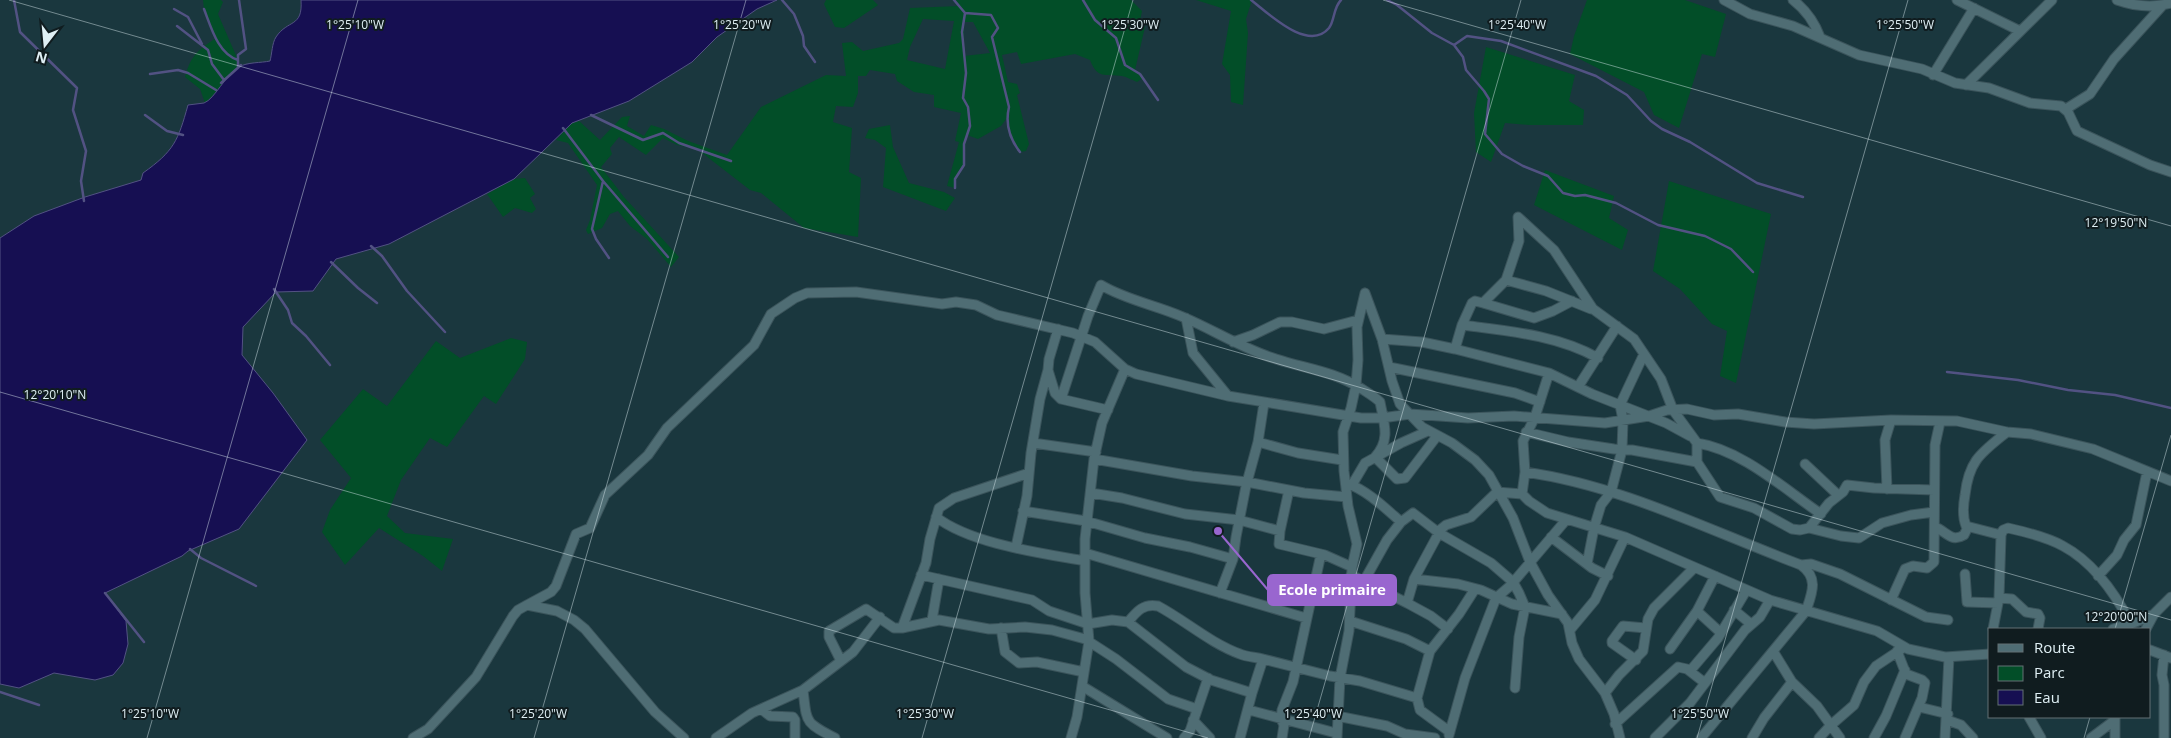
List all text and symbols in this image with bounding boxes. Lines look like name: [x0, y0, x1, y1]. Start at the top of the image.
text: 1°25'10"W: [326, 16, 384, 33]
text: 1°25'20"W: [713, 16, 771, 33]
text: 1°25'30"W: [1101, 16, 1159, 33]
text: 1°25'40"W: [1488, 16, 1546, 33]
text: 1°25'50"W: [1876, 16, 1934, 33]
north arrow: [20, 20, 70, 70]
text: N: [33, 47, 49, 69]
text: 12°19'50"N: [2085, 214, 2147, 231]
text: 12°20'10"N: [24, 386, 86, 403]
callout: Ecole primaire: [1268, 575, 1396, 605]
text: Ecole primaire: [1278, 579, 1386, 599]
text: 12°20'00"N: [2085, 608, 2147, 625]
legend: [1988, 628, 2151, 718]
text: Route: [2034, 637, 2075, 657]
text: Parc: [2034, 662, 2065, 682]
text: Eau: [2034, 687, 2060, 707]
text: 1°25'10"W: [121, 705, 179, 722]
text: 1°25'20"W: [509, 705, 567, 722]
text: 1°25'30"W: [896, 705, 954, 722]
text: 1°25'40"W: [1284, 705, 1342, 722]
text: 1°25'50"W: [1671, 705, 1729, 722]

